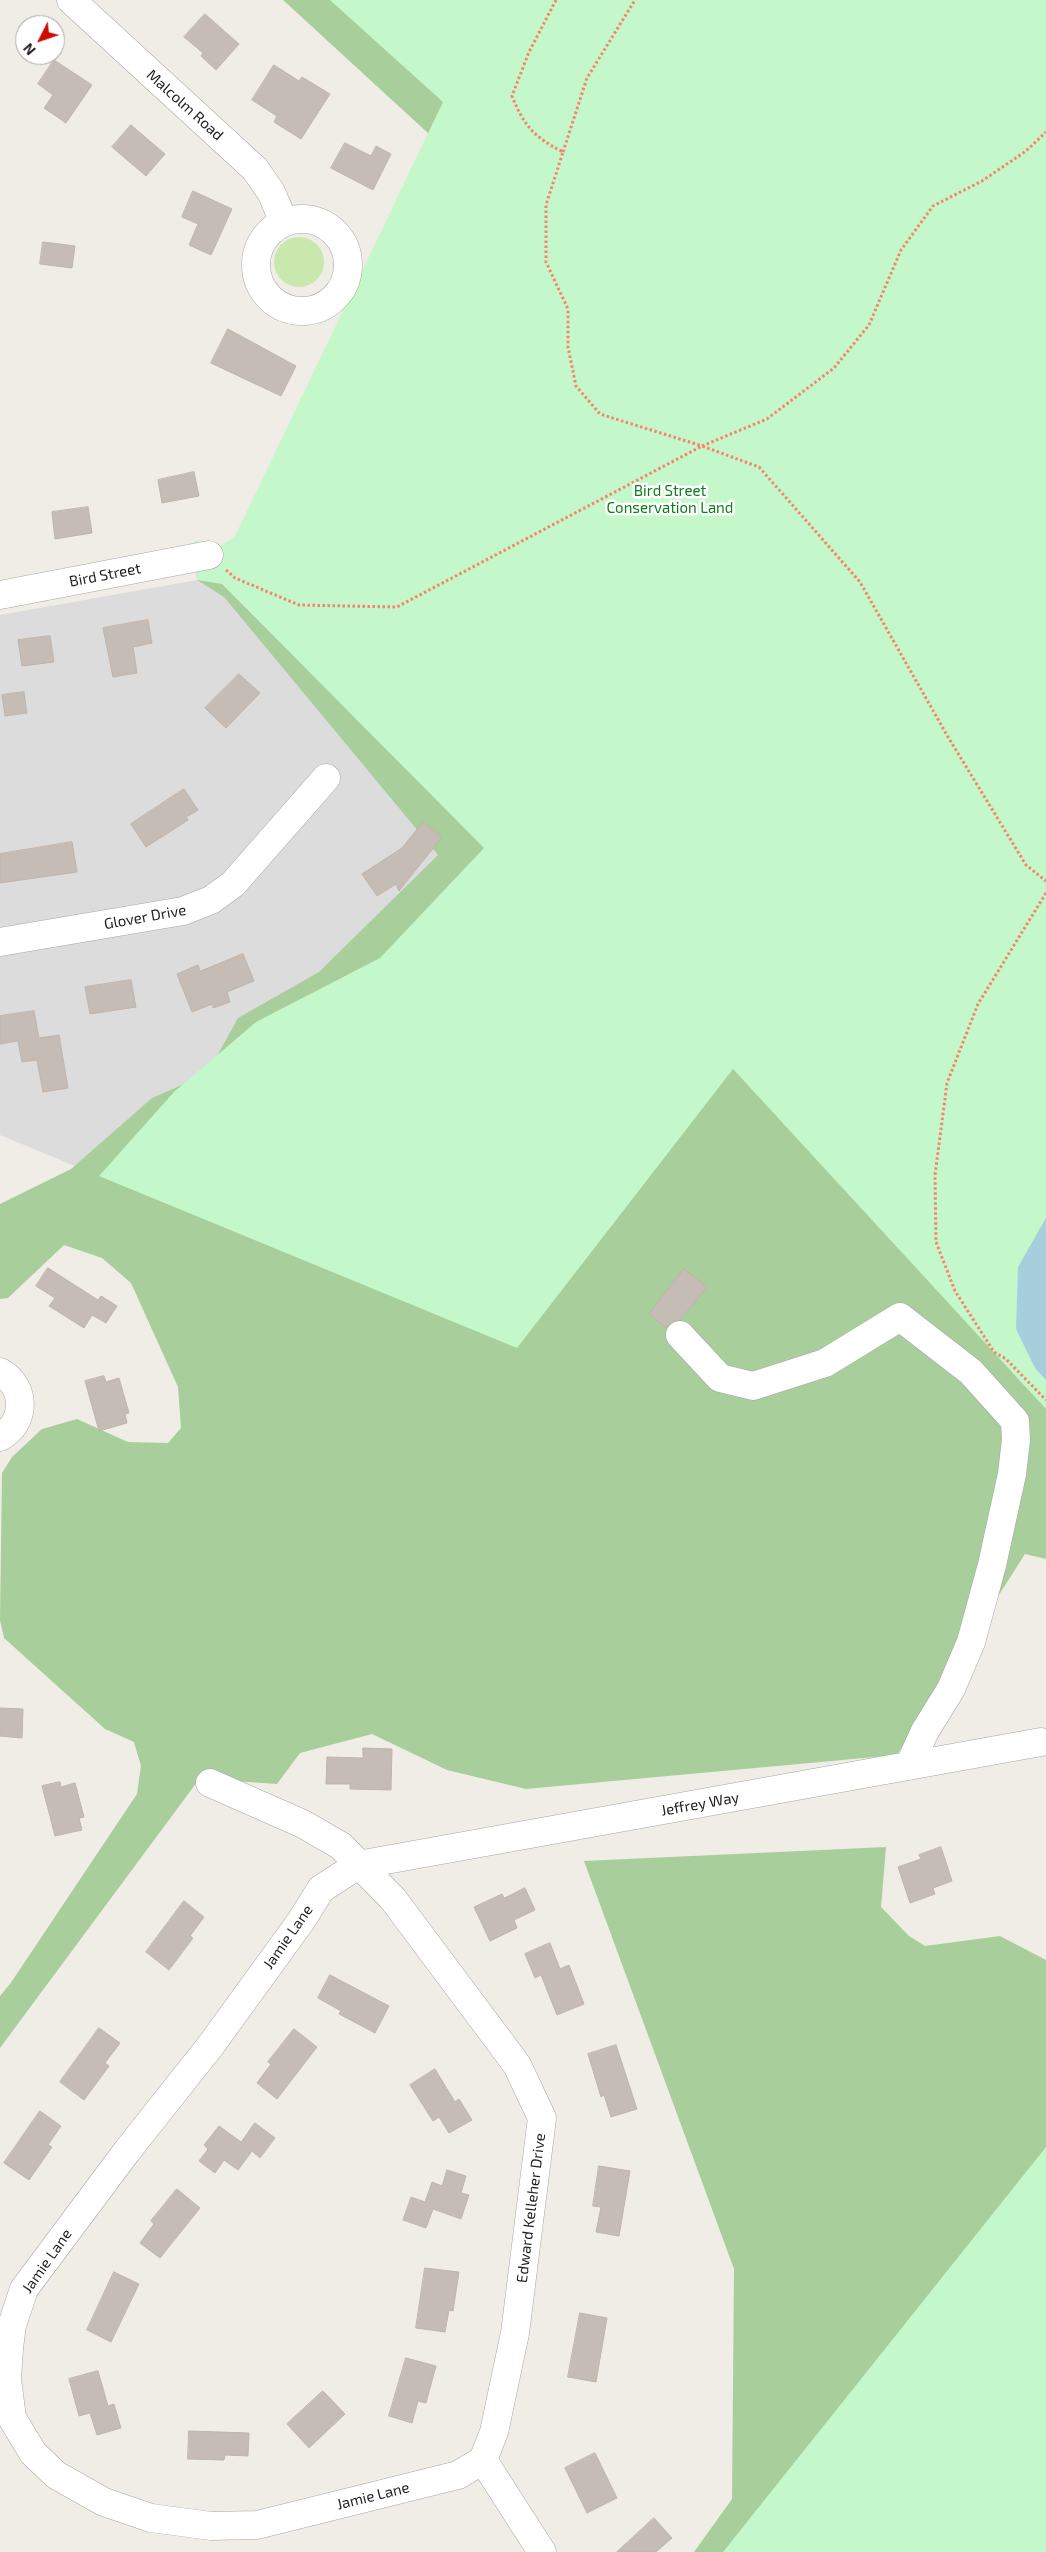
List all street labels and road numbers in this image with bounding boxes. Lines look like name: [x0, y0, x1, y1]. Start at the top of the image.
street label: Malcolm Road: [143, 66, 227, 144]
street label: Bird Street: [68, 559, 142, 591]
street label: Glover Drive: [102, 901, 188, 933]
street label: Jeffrey Way: [659, 1788, 741, 1820]
street label: Jamie Lane: [259, 1901, 317, 1973]
street label: Edward Kelleher Drive: [513, 2132, 549, 2284]
street label: Jamie Lane: [18, 2225, 76, 2297]
street label: Jamie Lane: [335, 2478, 411, 2514]

